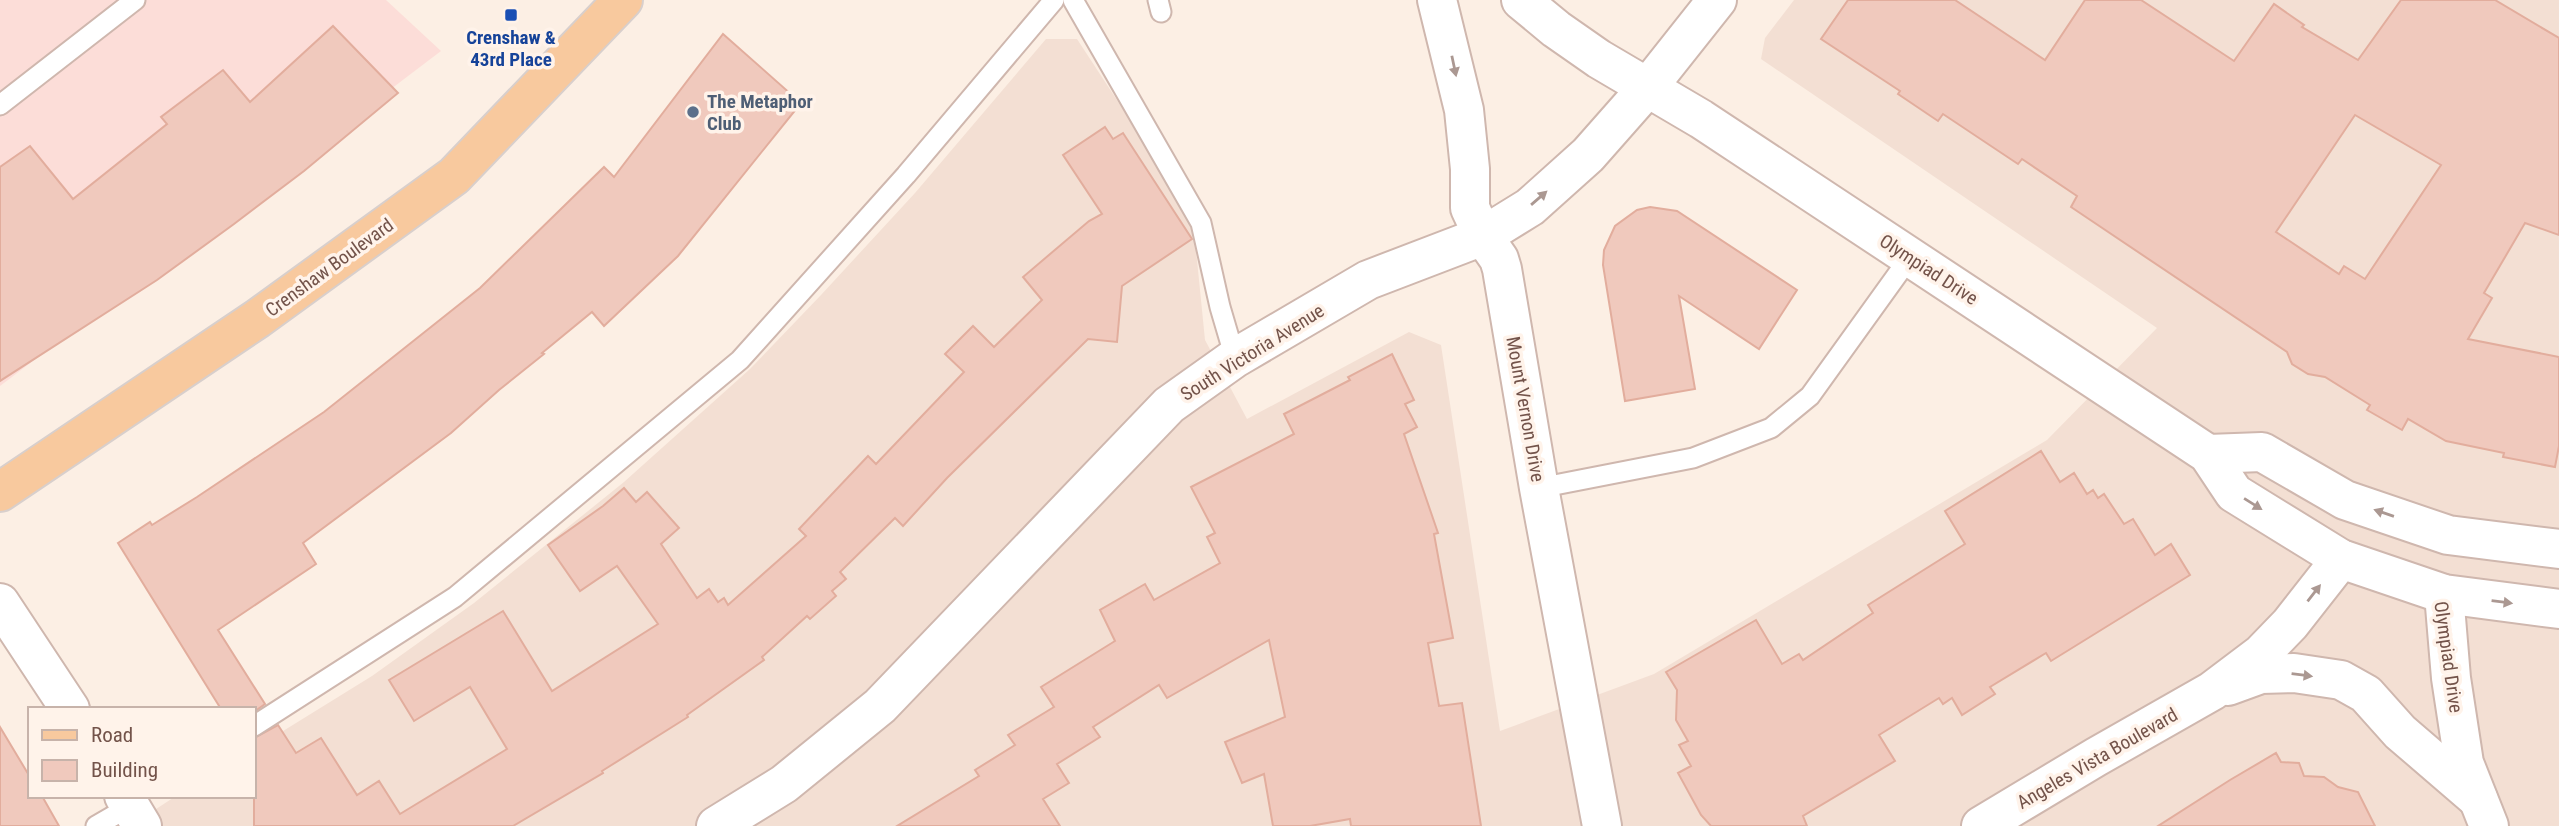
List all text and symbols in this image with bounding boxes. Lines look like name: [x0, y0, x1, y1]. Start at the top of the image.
marker: Crenshaw & 43rd Place: [503, 7, 519, 23]
place label: Crenshaw & 43rd Place: [466, 26, 556, 71]
one-way arrow: [1449, 55, 1460, 77]
place label: The Metaphor Club: [707, 90, 813, 135]
marker: The Metaphor Club: [685, 104, 701, 120]
one-way arrow: [1530, 190, 1548, 206]
street label: Crenshaw Boulevard: [261, 213, 398, 322]
street label: Olympiad Drive: [1875, 229, 1982, 310]
street label: South Victoria Avenue: [1176, 299, 1328, 406]
street label: Mount Vernon Drive: [1501, 334, 1550, 484]
one-way arrow: [2243, 498, 2262, 511]
one-way arrow: [2373, 507, 2394, 518]
one-way arrow: [2307, 585, 2322, 603]
one-way arrow: [2491, 596, 2513, 607]
street label: Olympiad Drive: [2429, 600, 2468, 714]
one-way arrow: [2292, 669, 2314, 680]
street label: Angeles Vista Boulevard: [2013, 703, 2182, 814]
legend: [28, 707, 256, 798]
text: Road: [91, 723, 133, 747]
text: Building: [91, 758, 158, 782]

